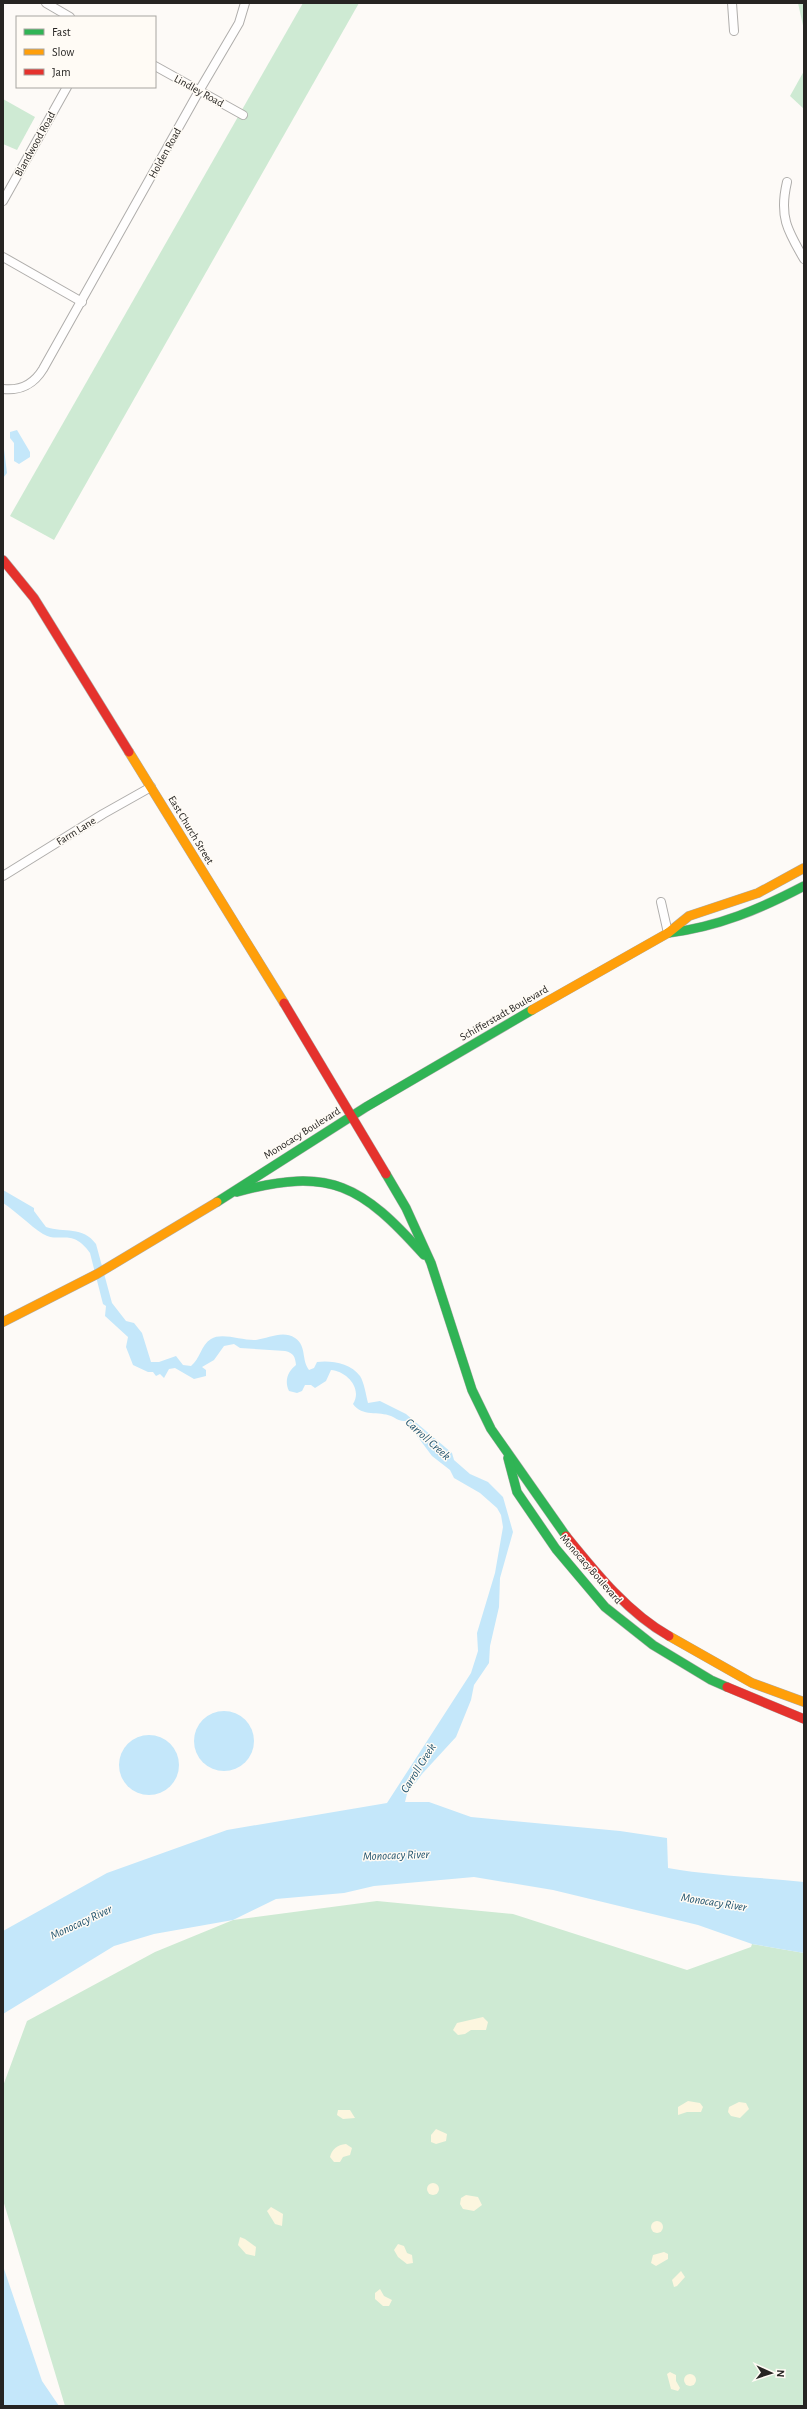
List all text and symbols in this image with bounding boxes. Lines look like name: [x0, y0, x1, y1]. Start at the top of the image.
legend: [16, 16, 156, 88]
text: Fast: [52, 26, 71, 38]
text: Slow: [52, 46, 74, 58]
text: Jam: [52, 66, 71, 78]
street label: Lindley Road: [172, 73, 226, 109]
street label: Blandwood Road: [13, 109, 58, 178]
street label: Holden Road: [147, 126, 183, 180]
street label: East Church Street: [166, 794, 216, 867]
street label: Farm Lane: [54, 815, 98, 847]
street label: Schifferstadt Boulevard: [458, 983, 550, 1043]
street label: Monocacy Boulevard: [262, 1105, 343, 1161]
water label: Carroll Creek: [403, 1416, 453, 1462]
street label: Monocacy Boulevard: [558, 1532, 624, 1606]
water label: Carroll Creek: [398, 1741, 438, 1795]
water label: Monocacy River: [363, 1848, 430, 1862]
water label: Monocacy River: [680, 1891, 749, 1913]
water label: Monocacy River: [48, 1902, 115, 1941]
north arrow: [751, 2353, 791, 2393]
text: N: [775, 2369, 786, 2378]

